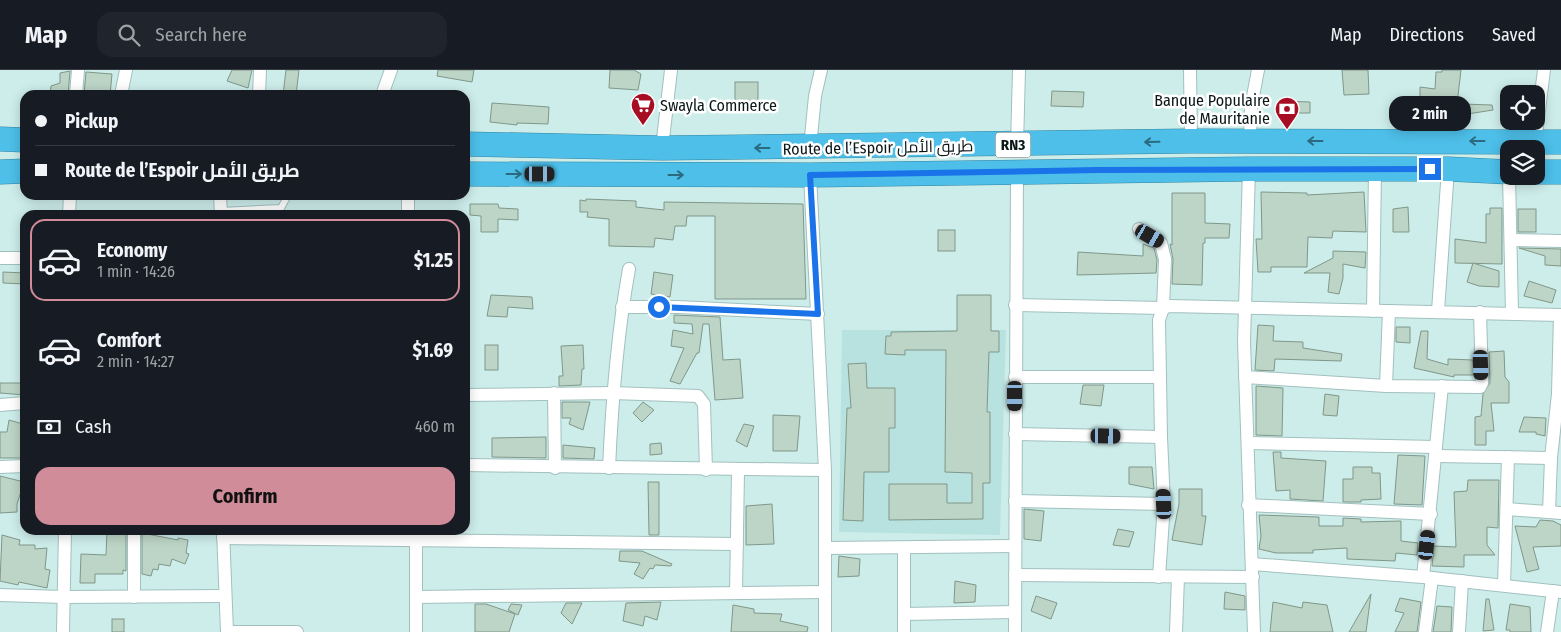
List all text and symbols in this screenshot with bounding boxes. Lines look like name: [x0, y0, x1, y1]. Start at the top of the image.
search box: [97, 12, 447, 57]
text: Map: [25, 21, 67, 49]
icon: search: [115, 21, 143, 49]
text: Search here: [155, 23, 247, 46]
text: Map: [1330, 24, 1362, 46]
text: Directions: [1390, 24, 1464, 46]
text: Saved: [1492, 24, 1536, 46]
map controls: [1500, 85, 1545, 185]
button: locate: [1500, 85, 1545, 130]
place label: Banque Populaire de Mauritanie: [1154, 91, 1270, 128]
supermarket icon: Swayla Commerce: [630, 92, 656, 126]
place label: Swayla Commerce: [660, 96, 777, 115]
bank icon: Banque Populaire de Mauritanie: [1274, 96, 1300, 130]
callout: 2 min: [1389, 97, 1471, 132]
text: 2 min: [1412, 104, 1448, 123]
text: Pickup: [65, 110, 118, 133]
road number: RN3: [996, 132, 1030, 158]
street label: Route de l’Espoir طريق الأمل: [783, 136, 973, 160]
one-way arrow: [1307, 136, 1324, 146]
one-way arrow: [1145, 137, 1161, 147]
one-way arrow: [1470, 137, 1486, 146]
button: layers: [1500, 140, 1545, 185]
one-way arrow: [755, 143, 771, 153]
route end: [1419, 158, 1441, 180]
text: Route de l’Espoir طريق الأمل: [65, 159, 300, 182]
car: [525, 167, 555, 182]
one-way arrow: [505, 169, 521, 179]
one-way arrow: [668, 170, 684, 180]
car: [1133, 222, 1166, 250]
icon: car: [37, 238, 82, 283]
text: Economy: [97, 239, 167, 262]
text: $1.25: [414, 249, 453, 272]
text: 1 min · 14:26: [97, 262, 175, 281]
route start: [648, 296, 670, 318]
icon: car: [37, 328, 82, 373]
text: Comfort: [97, 329, 161, 352]
text: $1.69: [413, 339, 453, 362]
car: [1472, 350, 1489, 380]
text: 2 min · 14:27: [97, 352, 174, 371]
car: [1007, 381, 1022, 411]
icon: cash: [35, 413, 63, 441]
text: Cash: [75, 415, 112, 438]
text: 460 m: [415, 417, 455, 436]
car: [1090, 428, 1121, 444]
button: Confirm: [35, 467, 455, 525]
car: [1155, 489, 1172, 519]
car: [1417, 529, 1436, 561]

